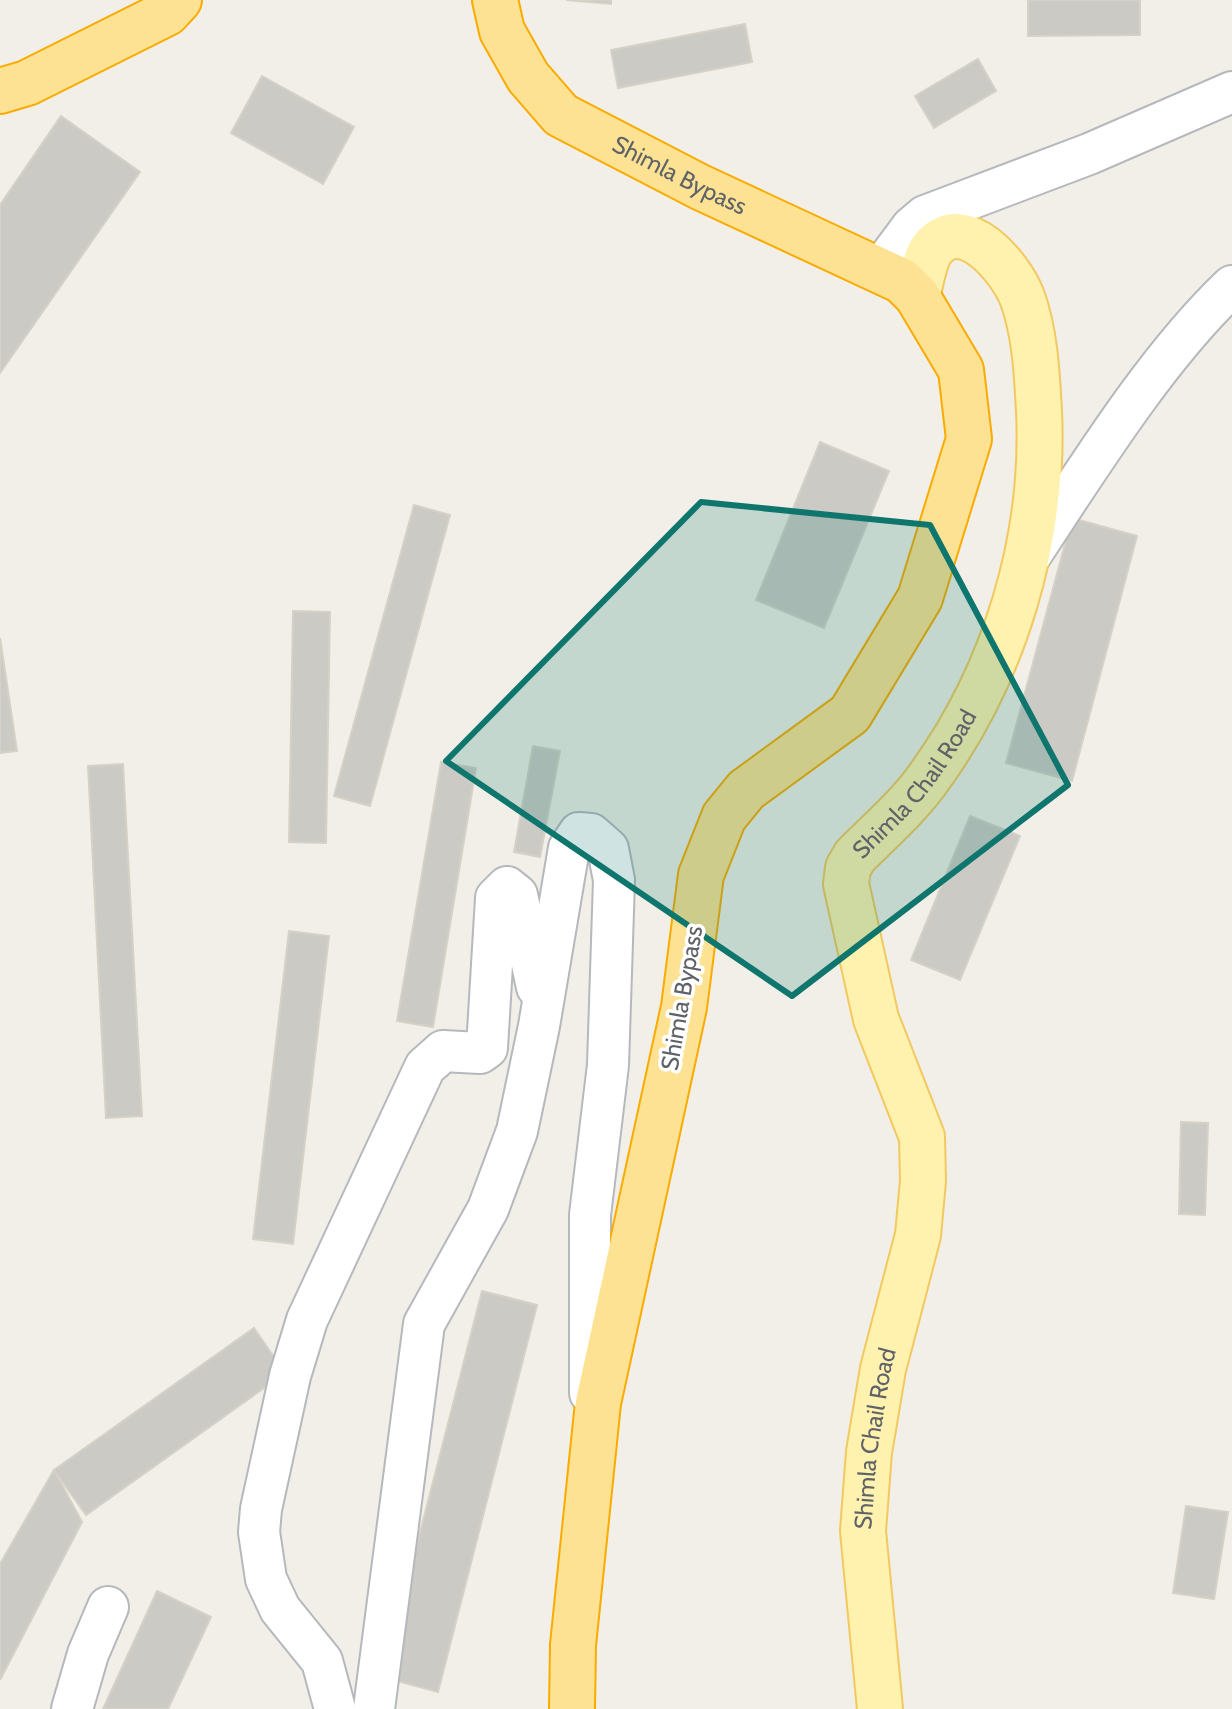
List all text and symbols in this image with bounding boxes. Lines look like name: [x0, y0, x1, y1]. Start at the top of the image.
street label: Shimla Bypass: [608, 129, 751, 221]
street label: Shimla Chail Road: [846, 704, 982, 864]
street label: Shimla Bypass: [655, 923, 709, 1072]
street label: Shimla Chail Road: [848, 1344, 902, 1531]

